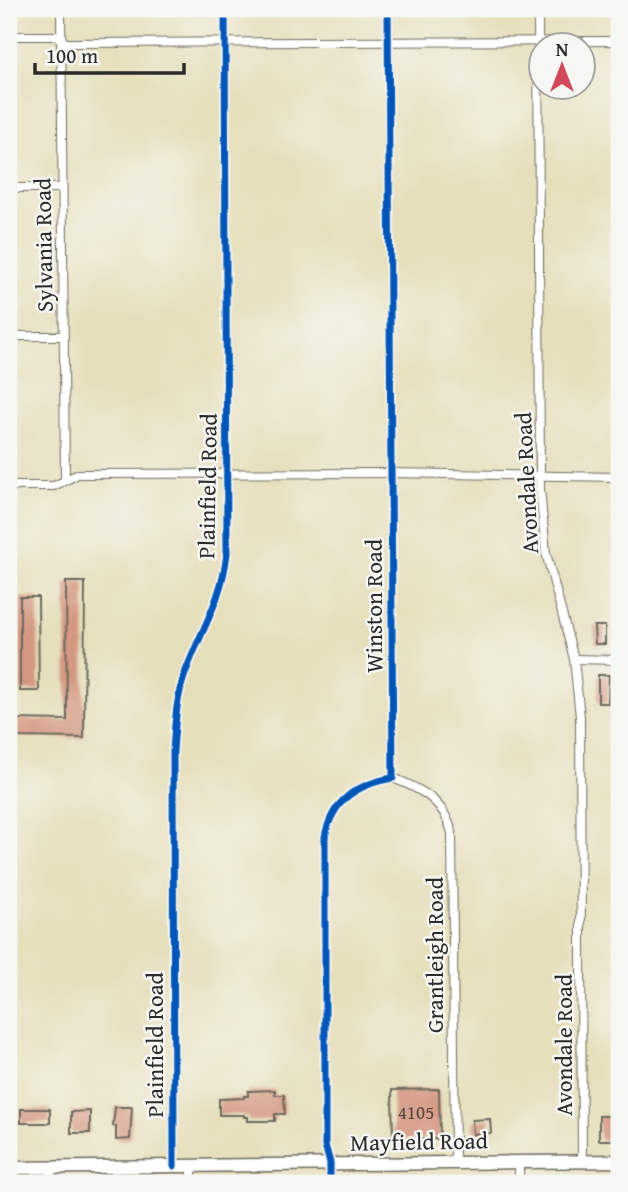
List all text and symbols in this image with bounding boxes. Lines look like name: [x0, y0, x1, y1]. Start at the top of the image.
scale bar: [35, 32, 184, 76]
north arrow: [526, 32, 596, 102]
text: N: [556, 35, 569, 63]
text: 100 m: [46, 40, 98, 71]
street label: Sylvania Road: [25, 177, 61, 313]
street label: Avondale Road: [506, 410, 546, 555]
street label: Plainfield Road: [189, 412, 225, 559]
street label: Winston Road: [357, 538, 390, 673]
street label: Grantleigh Road: [418, 876, 451, 1033]
street label: Plainfield Road: [138, 971, 171, 1118]
street label: Avondale Road: [547, 973, 580, 1116]
house number: 4105: [398, 1098, 434, 1126]
street label: Mayfield Road: [350, 1123, 489, 1159]

